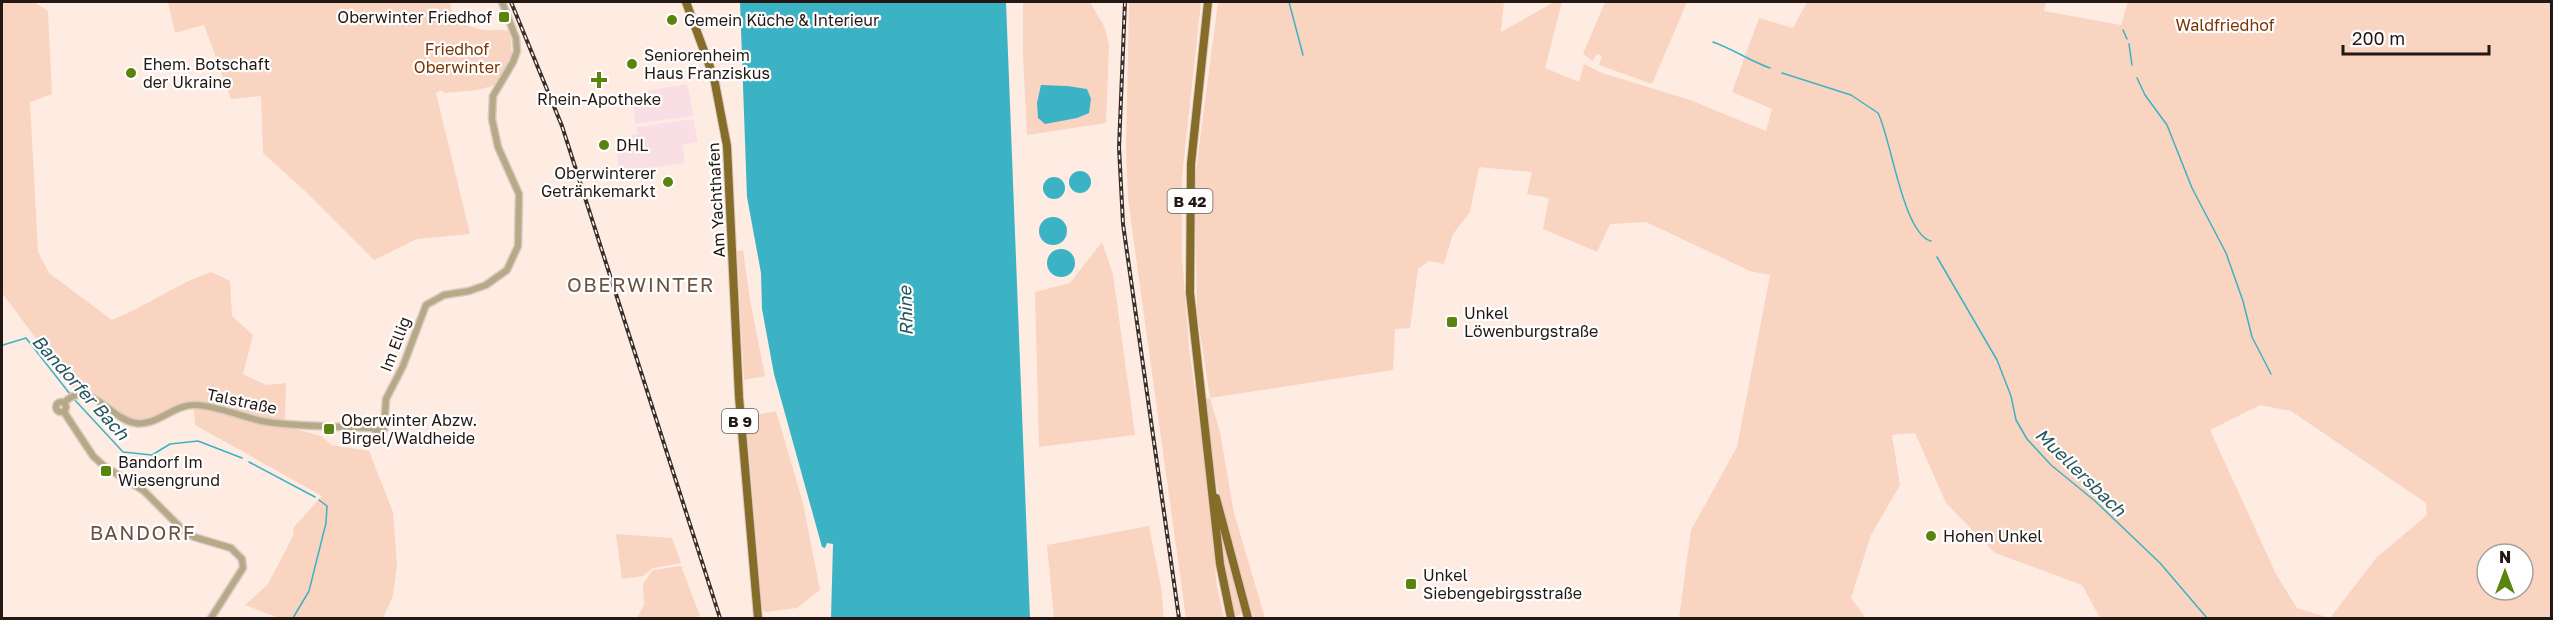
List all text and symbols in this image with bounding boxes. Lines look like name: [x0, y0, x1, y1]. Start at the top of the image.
place label: Oberwinter Friedhof: [337, 7, 492, 27]
marker: Oberwinter Friedhof: [497, 10, 511, 24]
place label: Gemein Küche & Interieur: [684, 10, 879, 30]
marker: Gemein Küche & Interieur: [665, 13, 679, 27]
park label: Waldfriedhof: [2175, 15, 2275, 35]
scale bar: [2343, 18, 2488, 56]
text: 200 m: [2352, 27, 2405, 49]
park label: Friedhof Oberwinter: [414, 39, 500, 77]
place label: Seniorenheim Haus Franziskus: [644, 45, 770, 83]
place label: Ehem. Botschaft der Ukraine: [143, 54, 270, 92]
marker: Seniorenheim Haus Franziskus: [625, 57, 639, 71]
marker: Ehem. Botschaft der Ukraine: [124, 66, 138, 80]
marker: Rhein-Apotheke: [592, 73, 606, 87]
place label: Rhein-Apotheke: [537, 89, 661, 109]
place label: DHL: [616, 135, 648, 155]
marker: DHL: [597, 138, 611, 152]
street label: Am Yachthafen: [703, 142, 729, 258]
place label: Oberwinterer Getränkemarkt: [541, 163, 656, 201]
marker: Oberwinterer Getränkemarkt: [661, 175, 675, 189]
road number: B 42: [1168, 189, 1212, 213]
district label: OBERWINTER: [567, 272, 715, 296]
water label: Rhine: [893, 284, 917, 336]
place label: Unkel Löwenburgstraße: [1464, 303, 1598, 341]
street label: Im Ellig: [375, 314, 415, 374]
marker: Unkel Löwenburgstraße: [1445, 315, 1459, 329]
water label: Bandorfer Bach: [28, 330, 135, 445]
street label: Talstraße: [205, 384, 279, 418]
road number: B 9: [722, 409, 758, 433]
place label: Oberwinter Abzw. Birgel/Waldheide: [341, 410, 477, 448]
marker: Oberwinter Abzw. Birgel/Waldheide: [322, 422, 336, 436]
water label: Muellersbach: [2031, 423, 2131, 521]
place label: Bandorf Im Wiesengrund: [118, 452, 220, 490]
marker: Bandorf Im Wiesengrund: [99, 464, 113, 478]
district label: BANDORF: [90, 520, 196, 544]
place label: Hohen Unkel: [1943, 526, 2042, 546]
marker: Hohen Unkel: [1924, 529, 1938, 543]
north arrow: [2475, 542, 2535, 602]
text: N: [2499, 547, 2511, 567]
place label: Unkel Siebengebirgsstraße: [1423, 565, 1582, 603]
marker: Unkel Siebengebirgsstraße: [1404, 577, 1418, 591]

